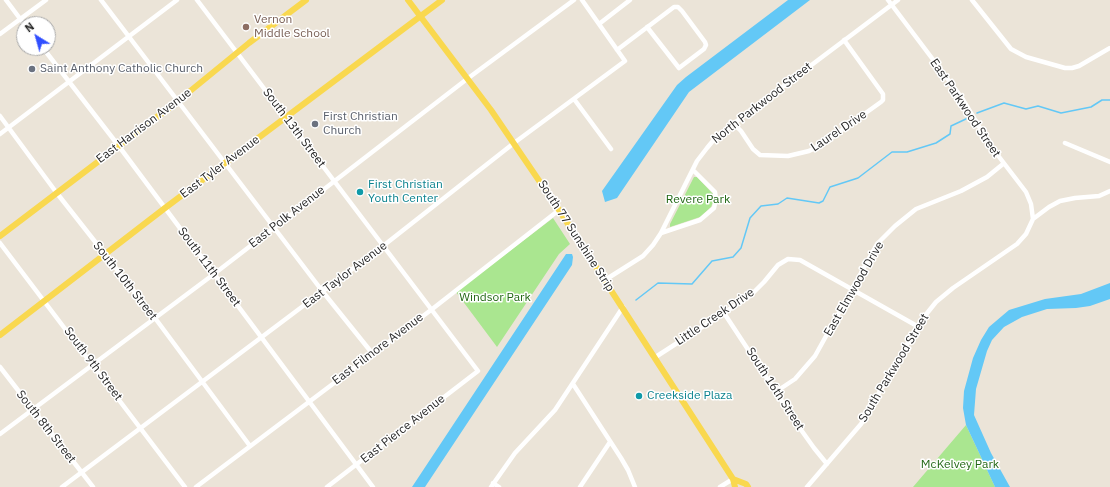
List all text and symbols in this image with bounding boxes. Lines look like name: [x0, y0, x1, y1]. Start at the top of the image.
place label: Vernon Middle School: [254, 13, 330, 41]
north arrow: [16, 16, 56, 56]
text: N: [22, 19, 37, 35]
marker: Vernon Middle School: [241, 22, 251, 32]
street label: East Parkwood Street: [927, 56, 1003, 160]
street label: North Parkwood Street: [709, 59, 815, 147]
place label: Saint Anthony Catholic Church: [40, 62, 203, 76]
marker: Saint Anthony Catholic Church: [27, 64, 37, 74]
street label: East Harrison Avenue: [94, 86, 194, 166]
street label: South 13th Street: [259, 86, 329, 170]
street label: Laurel Drive: [808, 107, 870, 155]
place label: First Christian Church: [323, 110, 398, 138]
marker: First Christian Church: [310, 119, 320, 129]
street label: East Tyler Avenue: [177, 132, 263, 202]
place label: First Christian Youth Center: [368, 178, 443, 206]
street label: South 77 Sunshine Strip: [535, 178, 617, 294]
street label: East Polk Avenue: [246, 183, 328, 251]
marker: First Christian Youth Center: [355, 187, 365, 197]
park label: Revere Park: [666, 193, 730, 207]
street label: South 11th Street: [174, 225, 244, 309]
street label: South 10th Street: [90, 239, 160, 323]
street label: East Taylor Avenue: [300, 239, 390, 311]
street label: East Elmwood Drive: [821, 239, 887, 339]
street label: Little Creek Drive: [673, 285, 757, 349]
park label: Windsor Park: [459, 291, 531, 305]
street label: East Filmore Avenue: [330, 310, 426, 388]
street label: South Parkwood Street: [856, 311, 932, 425]
street label: South 9th Street: [61, 324, 125, 404]
street label: South 16th Street: [743, 345, 807, 433]
street label: South 8th Street: [13, 388, 79, 466]
place label: Creekside Plaza: [647, 389, 732, 403]
marker: Creekside Plaza: [634, 391, 644, 401]
street label: East Pierce Avenue: [358, 392, 448, 466]
park label: McKelvey Park: [921, 458, 999, 472]

